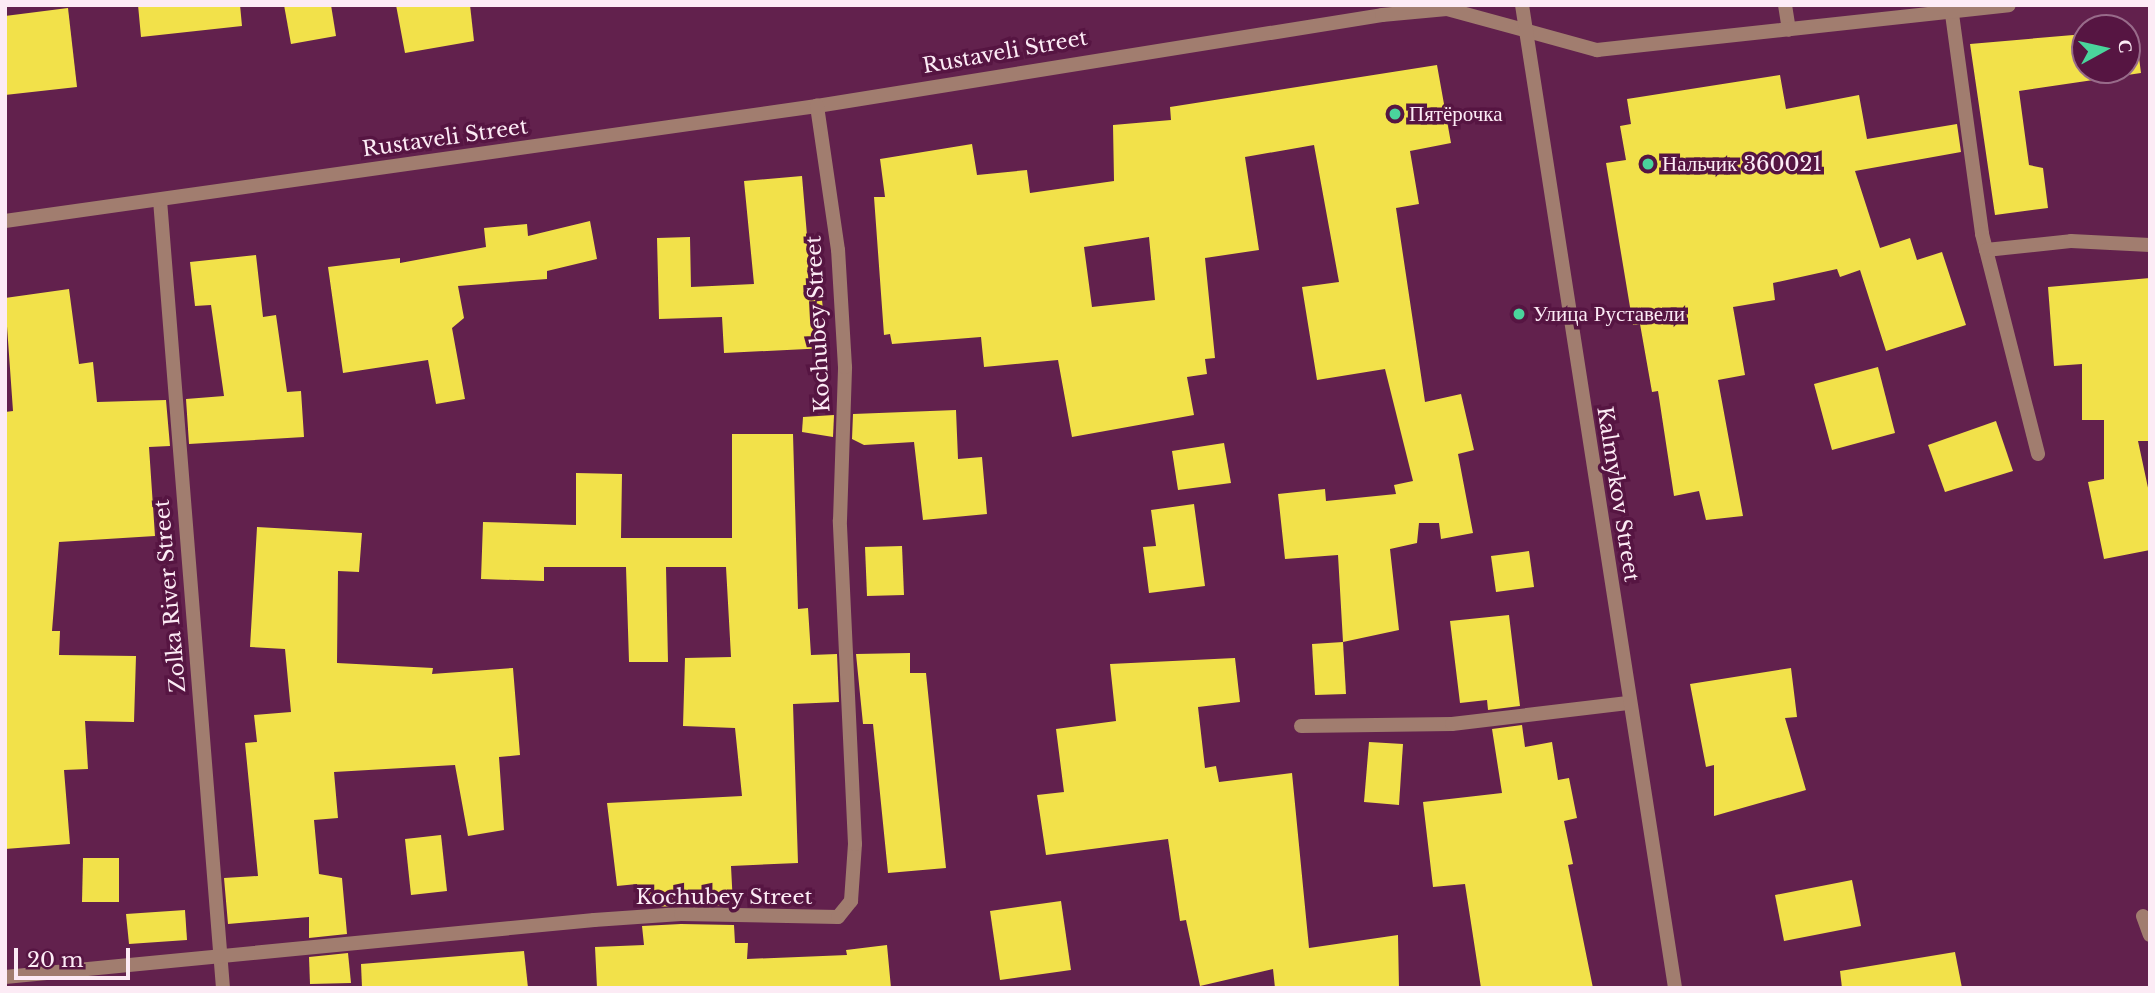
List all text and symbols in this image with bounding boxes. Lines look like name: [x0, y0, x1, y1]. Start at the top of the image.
north arrow: [2071, 14, 2141, 84]
street label: Rustaveli Street: [921, 25, 1089, 79]
text: С: [2113, 38, 2138, 55]
place label: Пятёрочка: [1409, 101, 1503, 127]
marker: Пятёрочка: [1387, 106, 1403, 122]
street label: Rustaveli Street: [361, 114, 529, 162]
place label: Нальчик 360021: [1662, 151, 1822, 177]
marker: Нальчик 360021: [1640, 156, 1656, 172]
street label: Kochubey Street: [801, 235, 835, 413]
place label: Улица Руставели: [1533, 301, 1685, 327]
marker: Улица Руставели: [1511, 306, 1527, 322]
street label: Kalmykov Street: [1592, 404, 1644, 584]
street label: Zolka River Street: [149, 498, 191, 694]
street label: Kochubey Street: [635, 884, 813, 910]
scale bar: [18, 934, 133, 978]
text: 20 m: [27, 947, 84, 973]

